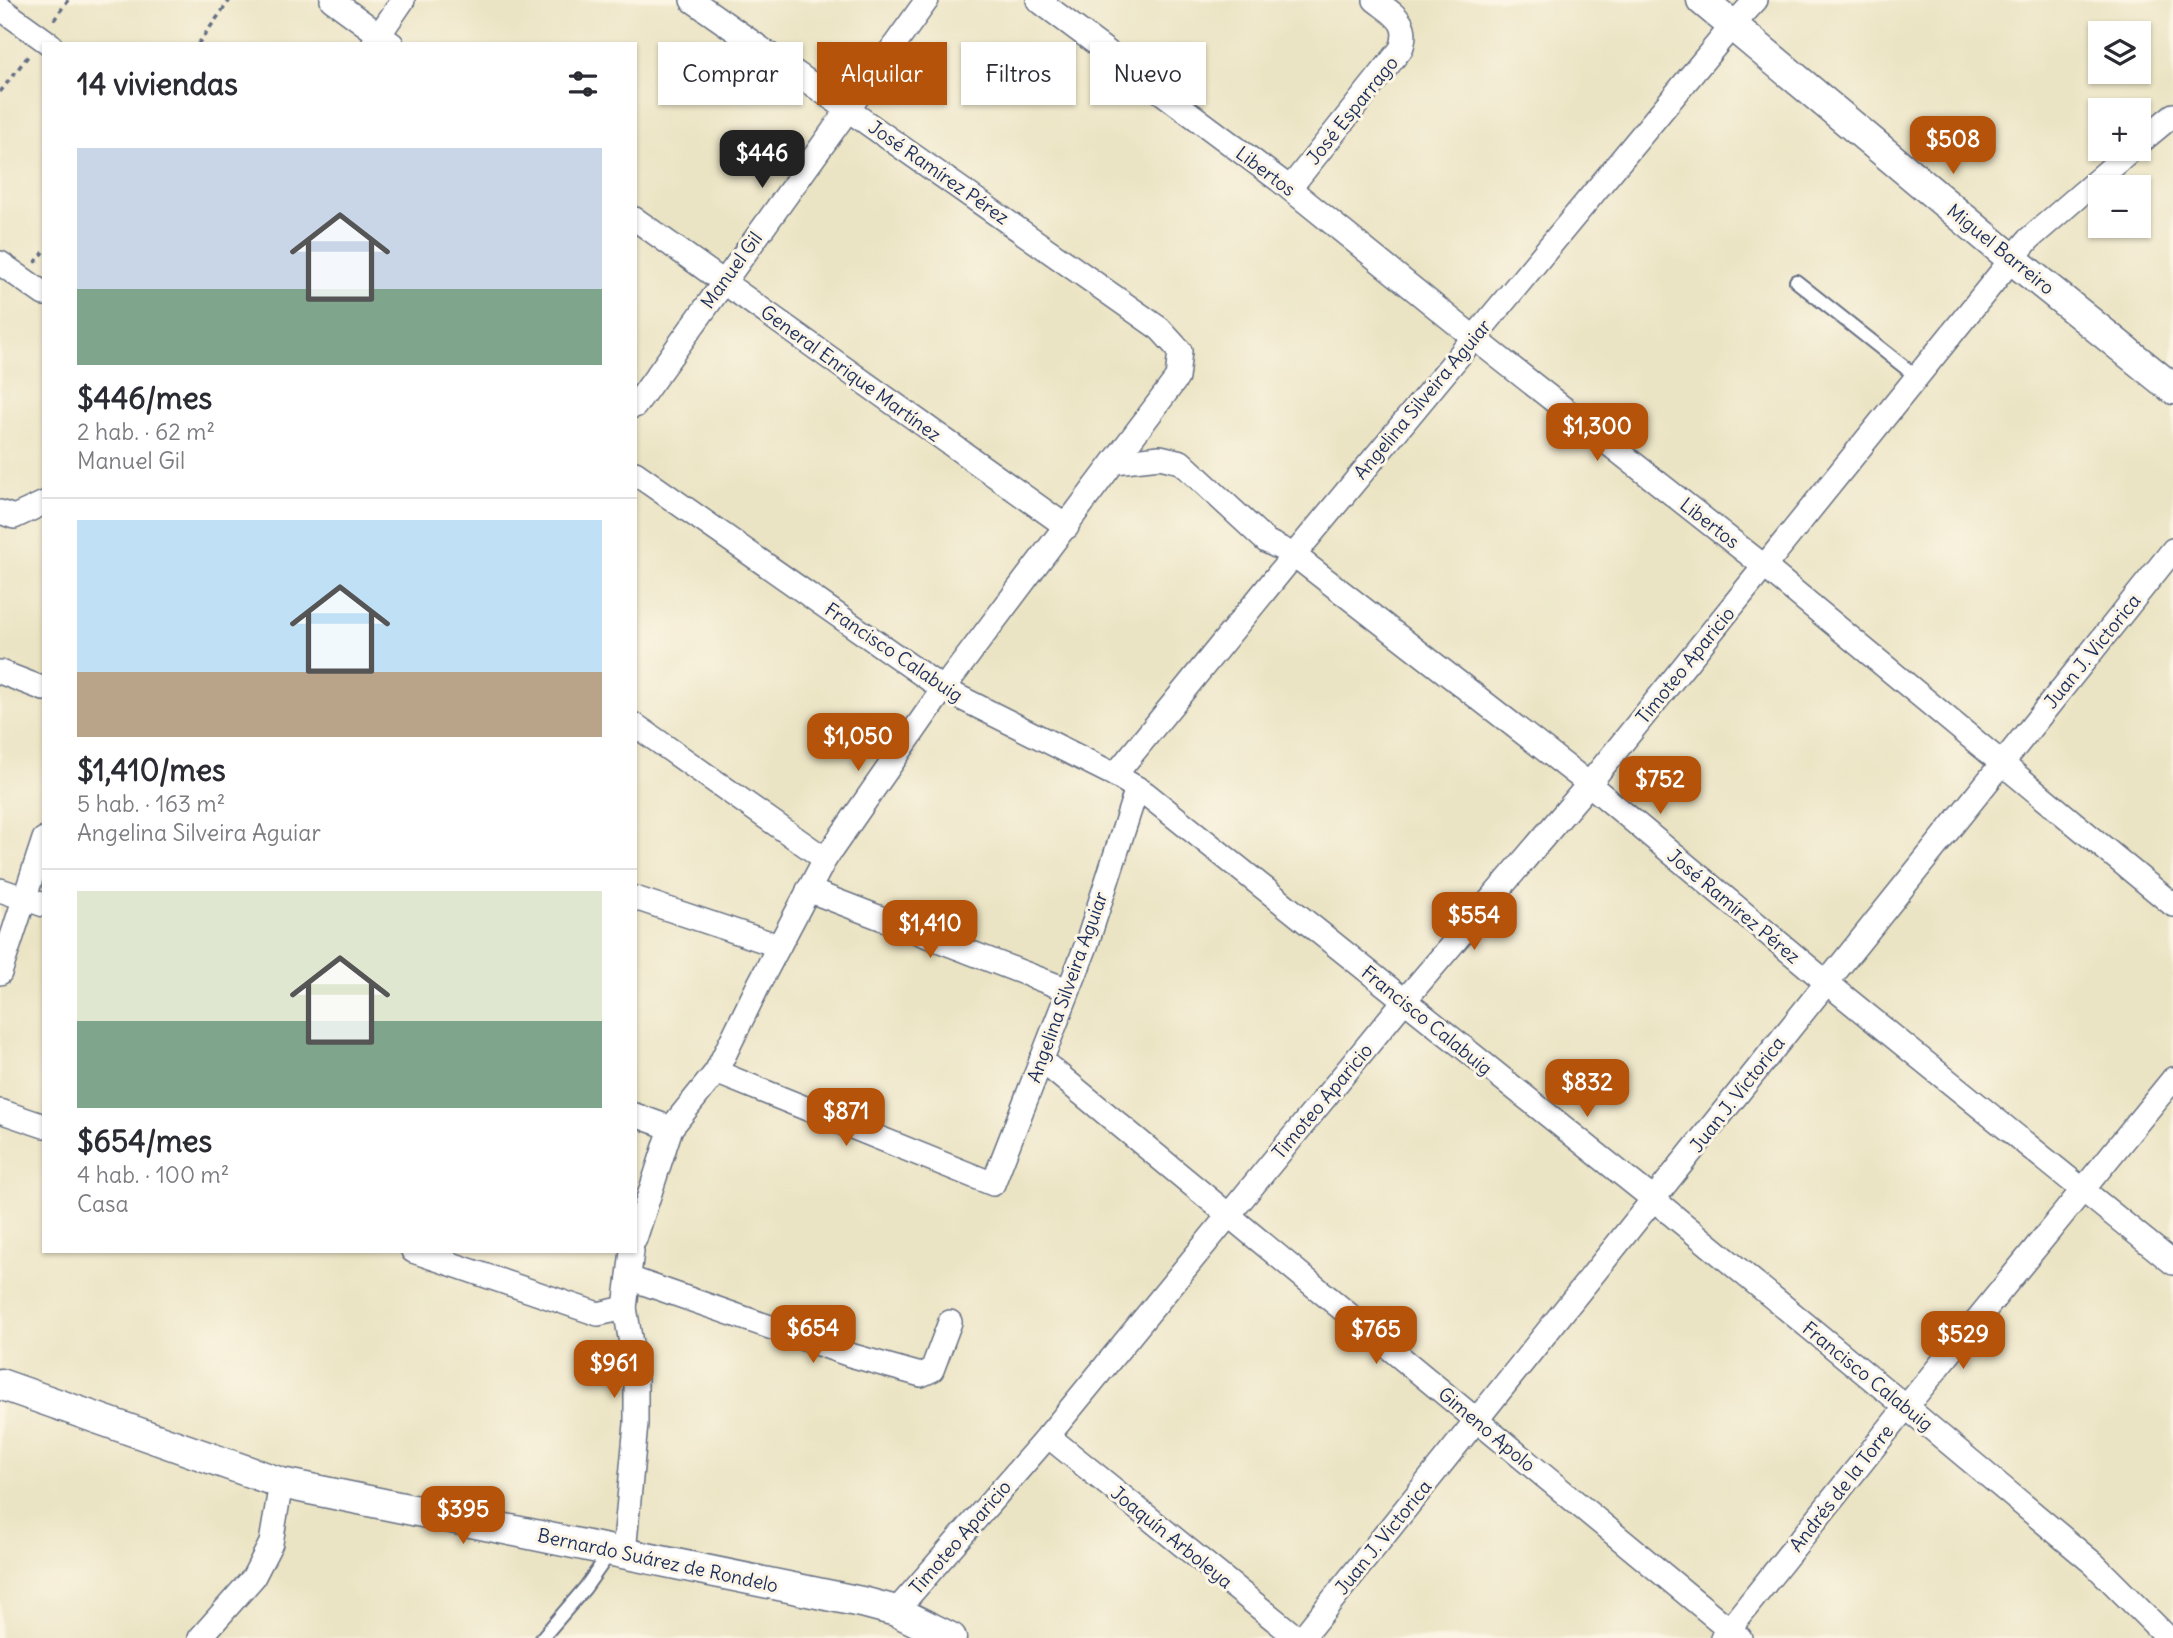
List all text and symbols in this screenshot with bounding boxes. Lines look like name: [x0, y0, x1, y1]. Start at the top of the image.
map controls: [2088, 21, 2151, 238]
button: layers: [2088, 21, 2151, 84]
chip: Comprar: [658, 42, 803, 105]
chip: Alquilar: [817, 42, 947, 105]
chip: Filtros: [961, 42, 1076, 105]
chip: Nuevo: [1090, 42, 1206, 105]
street label: José Esparrago: [1301, 51, 1403, 169]
text: 14 viviendas: [77, 65, 238, 103]
icon: filters: [564, 65, 602, 103]
button: +: [2088, 98, 2151, 161]
street label: José Ramírez Pérez: [864, 115, 1014, 229]
pin: $508: [1912, 116, 1994, 176]
text: $508: [1926, 124, 1980, 153]
pin: $446: [721, 130, 803, 190]
text: $446: [736, 138, 788, 167]
street label: Libertos: [1231, 141, 1301, 201]
button: −: [2088, 175, 2151, 238]
icon: home: [277, 194, 403, 320]
street label: Miguel Barreiro: [1942, 198, 2060, 300]
street label: Manuel Gil: [695, 227, 767, 313]
street label: General Enrique Martínez: [756, 299, 946, 447]
street label: Angelina Silveira Aguiar: [1348, 314, 1496, 484]
text: $446/mes: [77, 379, 212, 417]
pin: $1,300: [1540, 404, 1654, 463]
text: $1,300: [1562, 411, 1632, 440]
text: 2 hab. · 62 m²: [77, 417, 215, 446]
text: Manuel Gil: [77, 446, 185, 475]
street label: Libertos: [1675, 492, 1745, 554]
icon: home: [277, 566, 403, 692]
street label: Juan J. Victorica: [2038, 589, 2146, 713]
street label: Francisco Calabuig: [820, 597, 968, 707]
street label: Timoteo Aparicio: [1631, 602, 1739, 728]
pin: $1,050: [801, 714, 915, 773]
text: $1,050: [823, 721, 893, 750]
text: $1,410/mes: [77, 751, 226, 789]
pin: $752: [1619, 756, 1701, 816]
text: $752: [1635, 764, 1685, 793]
text: 5 hab. · 163 m²: [77, 789, 225, 818]
text: Angelina Silveira Aguiar: [77, 818, 321, 847]
street label: José Ramírez Pérez: [1663, 843, 1805, 969]
street label: Angelina Silveira Aguiar: [1021, 888, 1113, 1086]
pin: $554: [1433, 892, 1515, 952]
pin: $1,410: [873, 900, 987, 960]
text: $554: [1448, 900, 1500, 929]
text: $1,410: [898, 908, 962, 937]
icon: home: [277, 937, 403, 1063]
street label: Francisco Calabuig: [1357, 960, 1497, 1080]
street label: Juan J. Victorica: [1684, 1031, 1790, 1157]
street label: Timoteo Aparicio: [1267, 1038, 1377, 1164]
pin: $832: [1546, 1060, 1628, 1119]
text: $832: [1561, 1067, 1613, 1096]
pin: $871: [805, 1088, 887, 1148]
text: $871: [823, 1096, 869, 1125]
text: $654/mes: [77, 1122, 212, 1160]
text: 4 hab. · 100 m²: [77, 1160, 229, 1189]
text: Casa: [77, 1189, 129, 1218]
pin: $654: [772, 1306, 854, 1365]
pin: $765: [1335, 1306, 1417, 1366]
pin: $529: [1922, 1312, 2004, 1371]
text: $654: [787, 1313, 839, 1342]
text: $765: [1351, 1314, 1401, 1343]
street label: Francisco Calabuig: [1798, 1316, 1938, 1436]
text: $529: [1937, 1319, 1989, 1348]
pin: $961: [573, 1340, 655, 1400]
text: $961: [590, 1348, 638, 1377]
street label: Gimeno Apolo: [1433, 1381, 1541, 1477]
street label: Andrés de la Torre: [1784, 1420, 1898, 1556]
street label: Timoteo Aparicio: [904, 1475, 1016, 1599]
street label: Juan J. Victorica: [1329, 1475, 1437, 1599]
street label: Joaquín Arboleya: [1106, 1481, 1238, 1594]
pin: $395: [422, 1486, 504, 1546]
text: $395: [437, 1494, 489, 1523]
street label: Bernardo Suárez de Rondelo: [535, 1523, 781, 1597]

